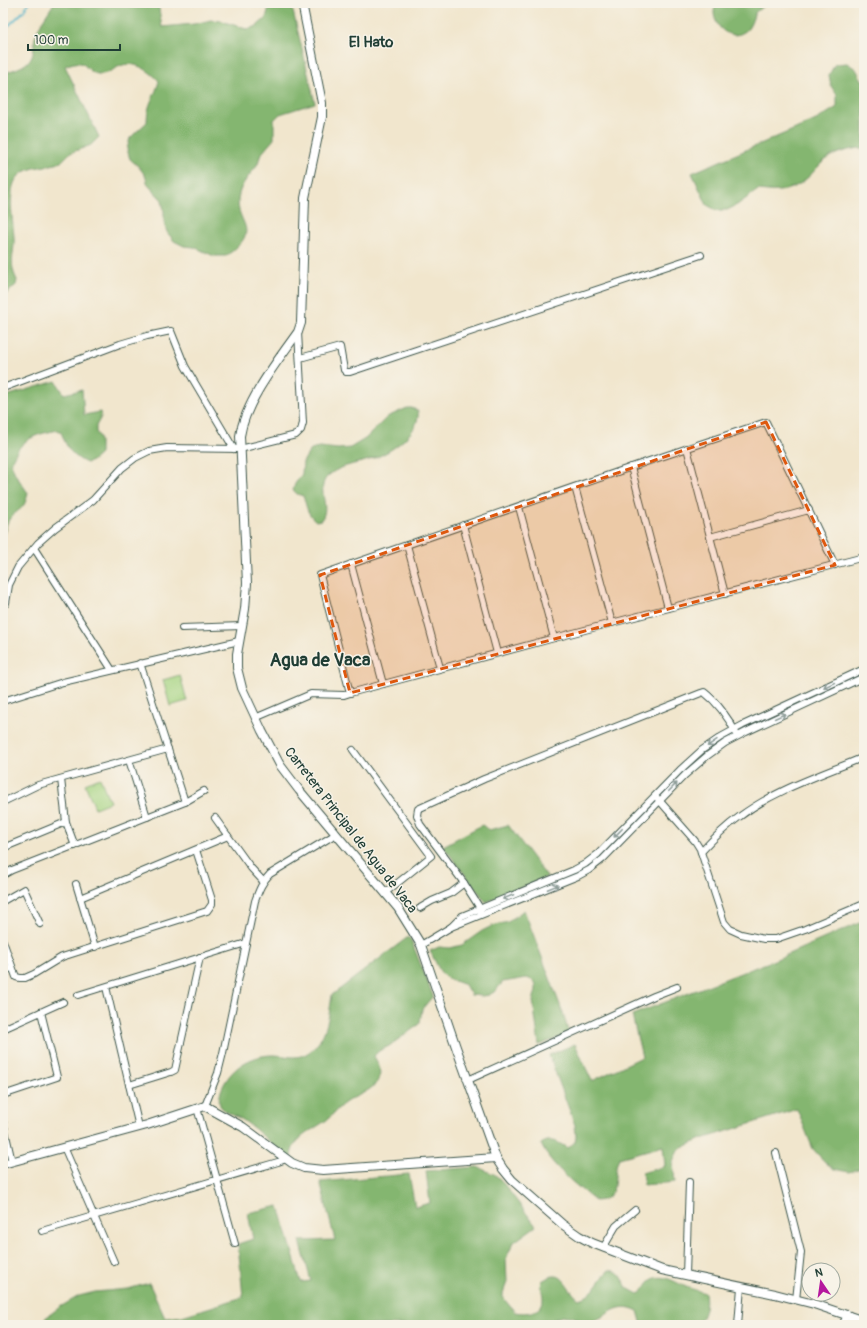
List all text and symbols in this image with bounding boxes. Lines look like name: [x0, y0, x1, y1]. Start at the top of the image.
scale bar: [28, 26, 120, 52]
text: 100 m: [34, 33, 69, 48]
district label: El Hato: [349, 33, 393, 52]
district label: Agua de Vaca: [270, 649, 371, 672]
one-way arrow: [823, 682, 835, 689]
one-way arrow: [774, 712, 786, 719]
one-way arrow: [707, 739, 718, 747]
street label: Carretera Principal de Agua de Vaca: [281, 744, 421, 916]
one-way arrow: [668, 782, 678, 792]
one-way arrow: [613, 828, 623, 838]
one-way arrow: [546, 882, 558, 890]
one-way arrow: [502, 894, 514, 902]
north arrow: [801, 1262, 841, 1302]
text: N: [814, 1265, 824, 1280]

